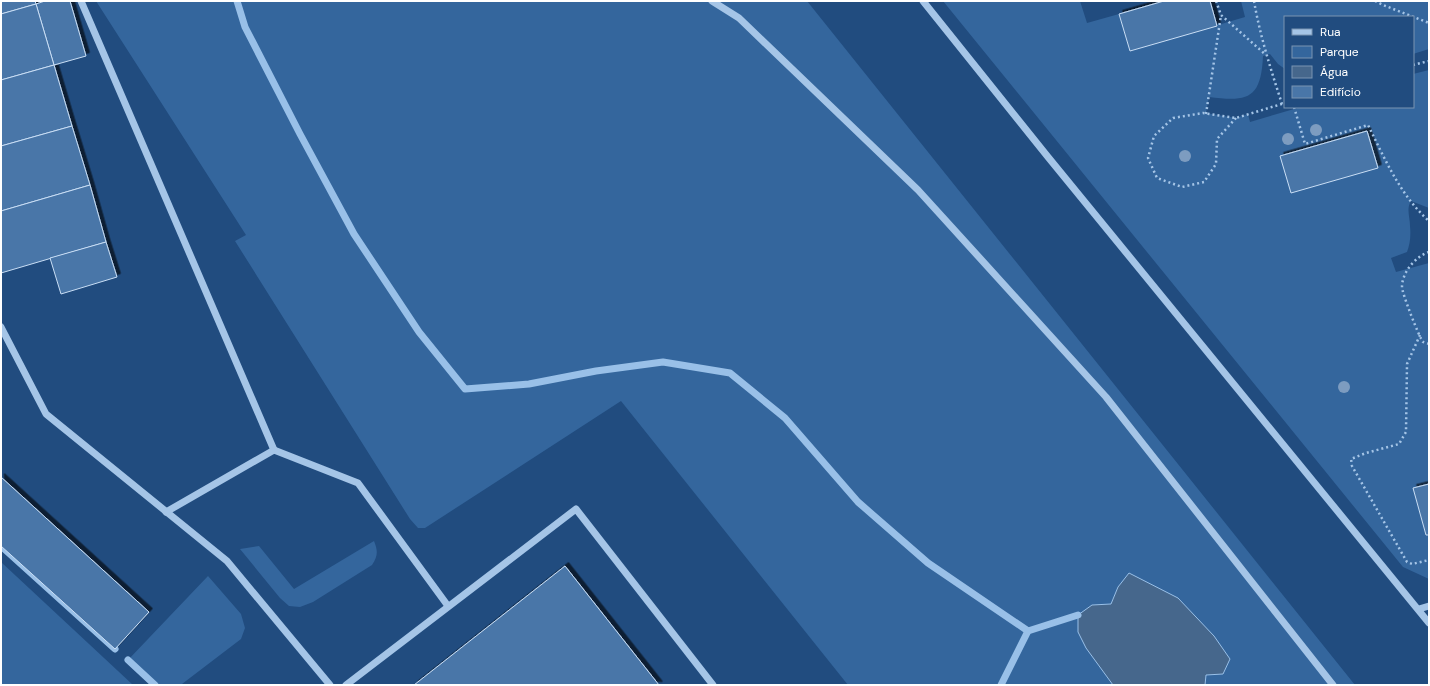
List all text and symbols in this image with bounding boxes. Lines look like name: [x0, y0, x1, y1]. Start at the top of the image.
legend: [1284, 16, 1414, 108]
text: Rua: [1320, 24, 1341, 40]
text: Parque: [1320, 44, 1359, 60]
text: Água: [1320, 64, 1348, 80]
text: Edifício: [1320, 84, 1361, 100]

